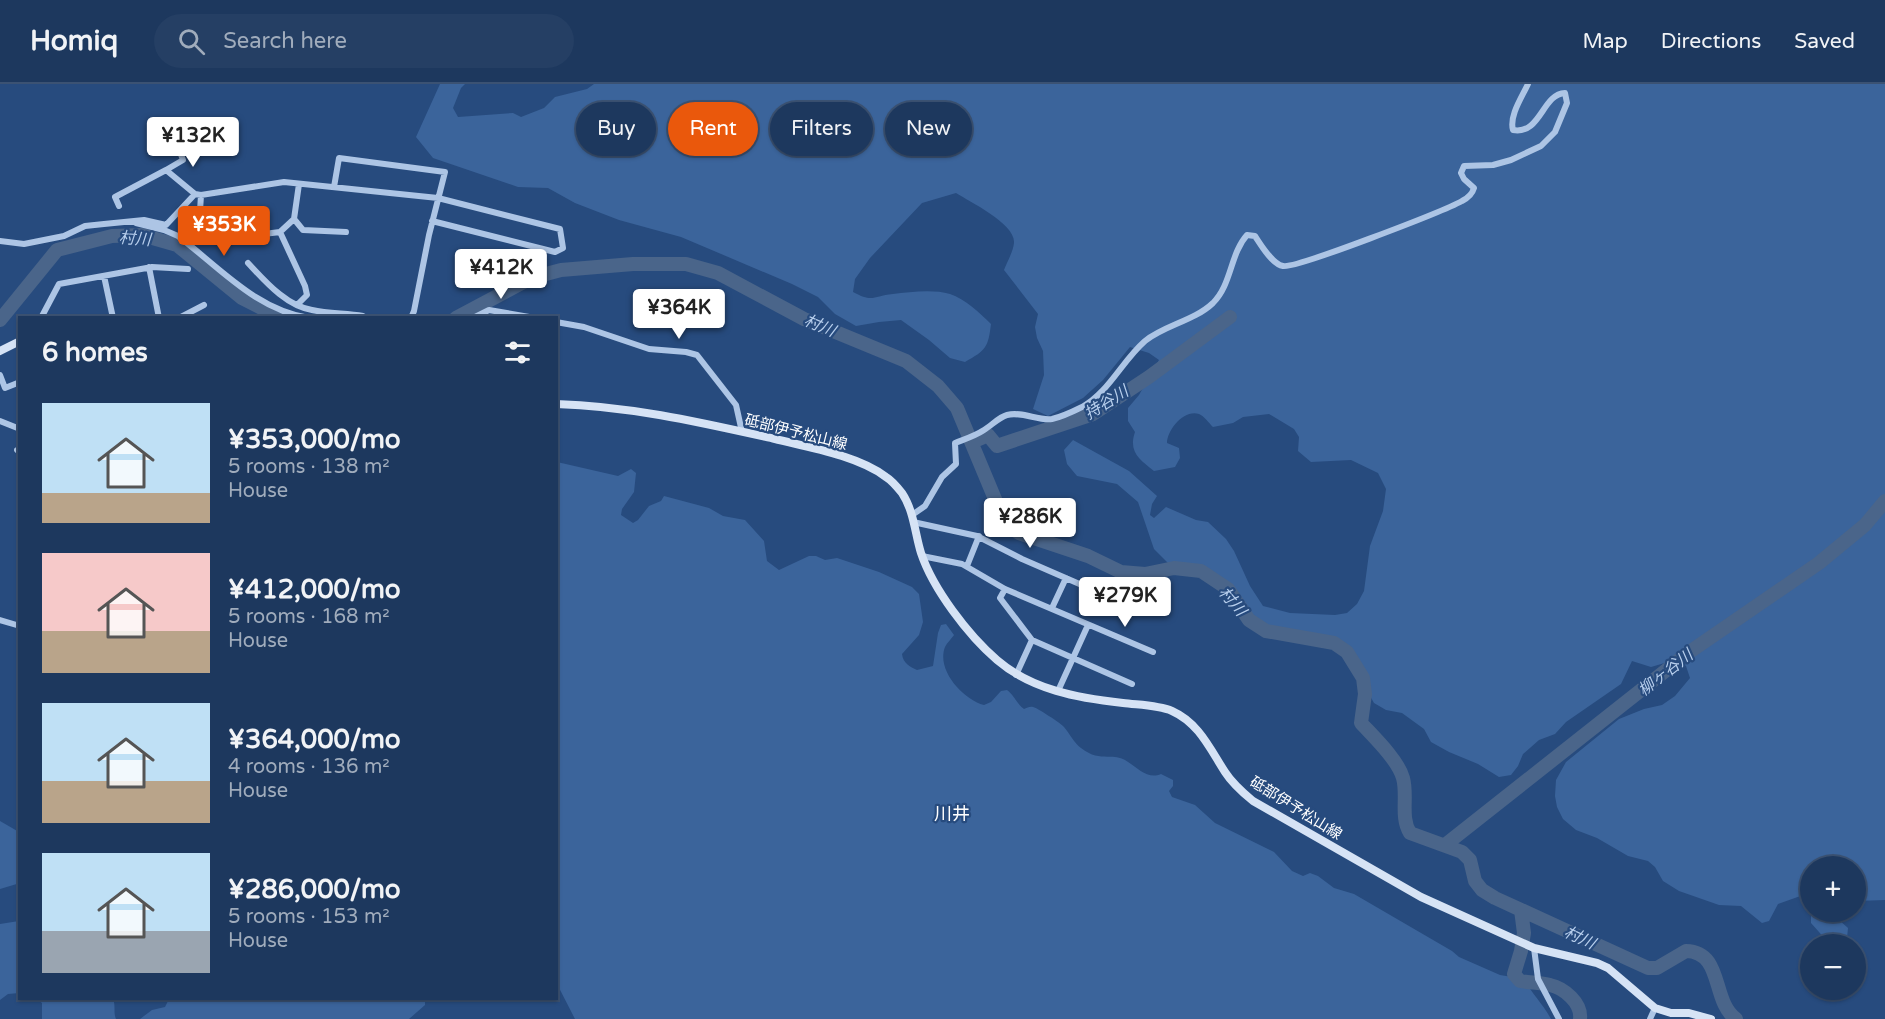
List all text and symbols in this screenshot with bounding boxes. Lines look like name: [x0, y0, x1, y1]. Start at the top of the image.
search box: [154, 14, 574, 68]
text: Homiq: [30, 24, 118, 58]
icon: search: [175, 25, 208, 58]
text: Search here: [223, 28, 347, 54]
text: Map: [1582, 29, 1628, 54]
text: Directions: [1661, 29, 1761, 54]
text: Saved: [1794, 29, 1855, 54]
chip: Buy: [576, 102, 656, 156]
chip: Rent: [668, 102, 758, 156]
chip: Filters: [770, 102, 873, 156]
chip: New: [885, 102, 972, 156]
pin: ¥132K: [151, 117, 235, 168]
text: ¥132K: [161, 124, 225, 148]
pin: ¥353K: [182, 206, 266, 257]
text: ¥353K: [192, 213, 256, 237]
water label: 村川: [118, 228, 154, 250]
pin: ¥412K: [459, 249, 543, 300]
text: ¥412K: [469, 256, 533, 280]
pin: ¥364K: [637, 289, 721, 340]
text: ¥364K: [647, 296, 711, 320]
water label: 村川: [801, 310, 840, 342]
icon: filters: [501, 336, 534, 369]
text: 6 homes: [42, 337, 148, 368]
water label: 持谷川: [1081, 381, 1134, 424]
street label: 砥部伊予松山線: [743, 411, 849, 453]
text: ¥353,000/mo: [228, 424, 401, 455]
icon: home: [90, 427, 162, 499]
text: 5 rooms · 138 m²: [228, 455, 390, 479]
text: House: [228, 479, 288, 503]
pin: ¥286K: [988, 498, 1072, 549]
text: ¥286K: [998, 505, 1062, 529]
text: ¥412,000/mo: [228, 574, 401, 605]
icon: home: [90, 577, 162, 649]
pin: ¥279K: [1083, 577, 1167, 628]
water label: 村川: [1214, 583, 1251, 622]
text: ¥279K: [1093, 584, 1157, 608]
text: 5 rooms · 168 m²: [228, 605, 390, 629]
text: House: [228, 629, 288, 653]
water label: 柳ヶ谷川: [1634, 644, 1699, 700]
text: ¥364,000/mo: [228, 724, 401, 755]
icon: home: [90, 727, 162, 799]
text: 4 rooms · 136 m²: [228, 755, 390, 779]
street label: 砥部伊予松山線: [1247, 773, 1345, 843]
text: House: [228, 779, 288, 803]
district label: 川井: [934, 803, 970, 825]
map controls: [1800, 856, 1866, 1000]
button: +: [1800, 856, 1866, 922]
text: ¥286,000/mo: [228, 874, 401, 905]
icon: home: [90, 877, 162, 949]
text: 5 rooms · 153 m²: [228, 905, 390, 929]
water label: 村川: [1561, 922, 1600, 955]
text: House: [228, 929, 288, 953]
button: −: [1800, 934, 1866, 1000]

